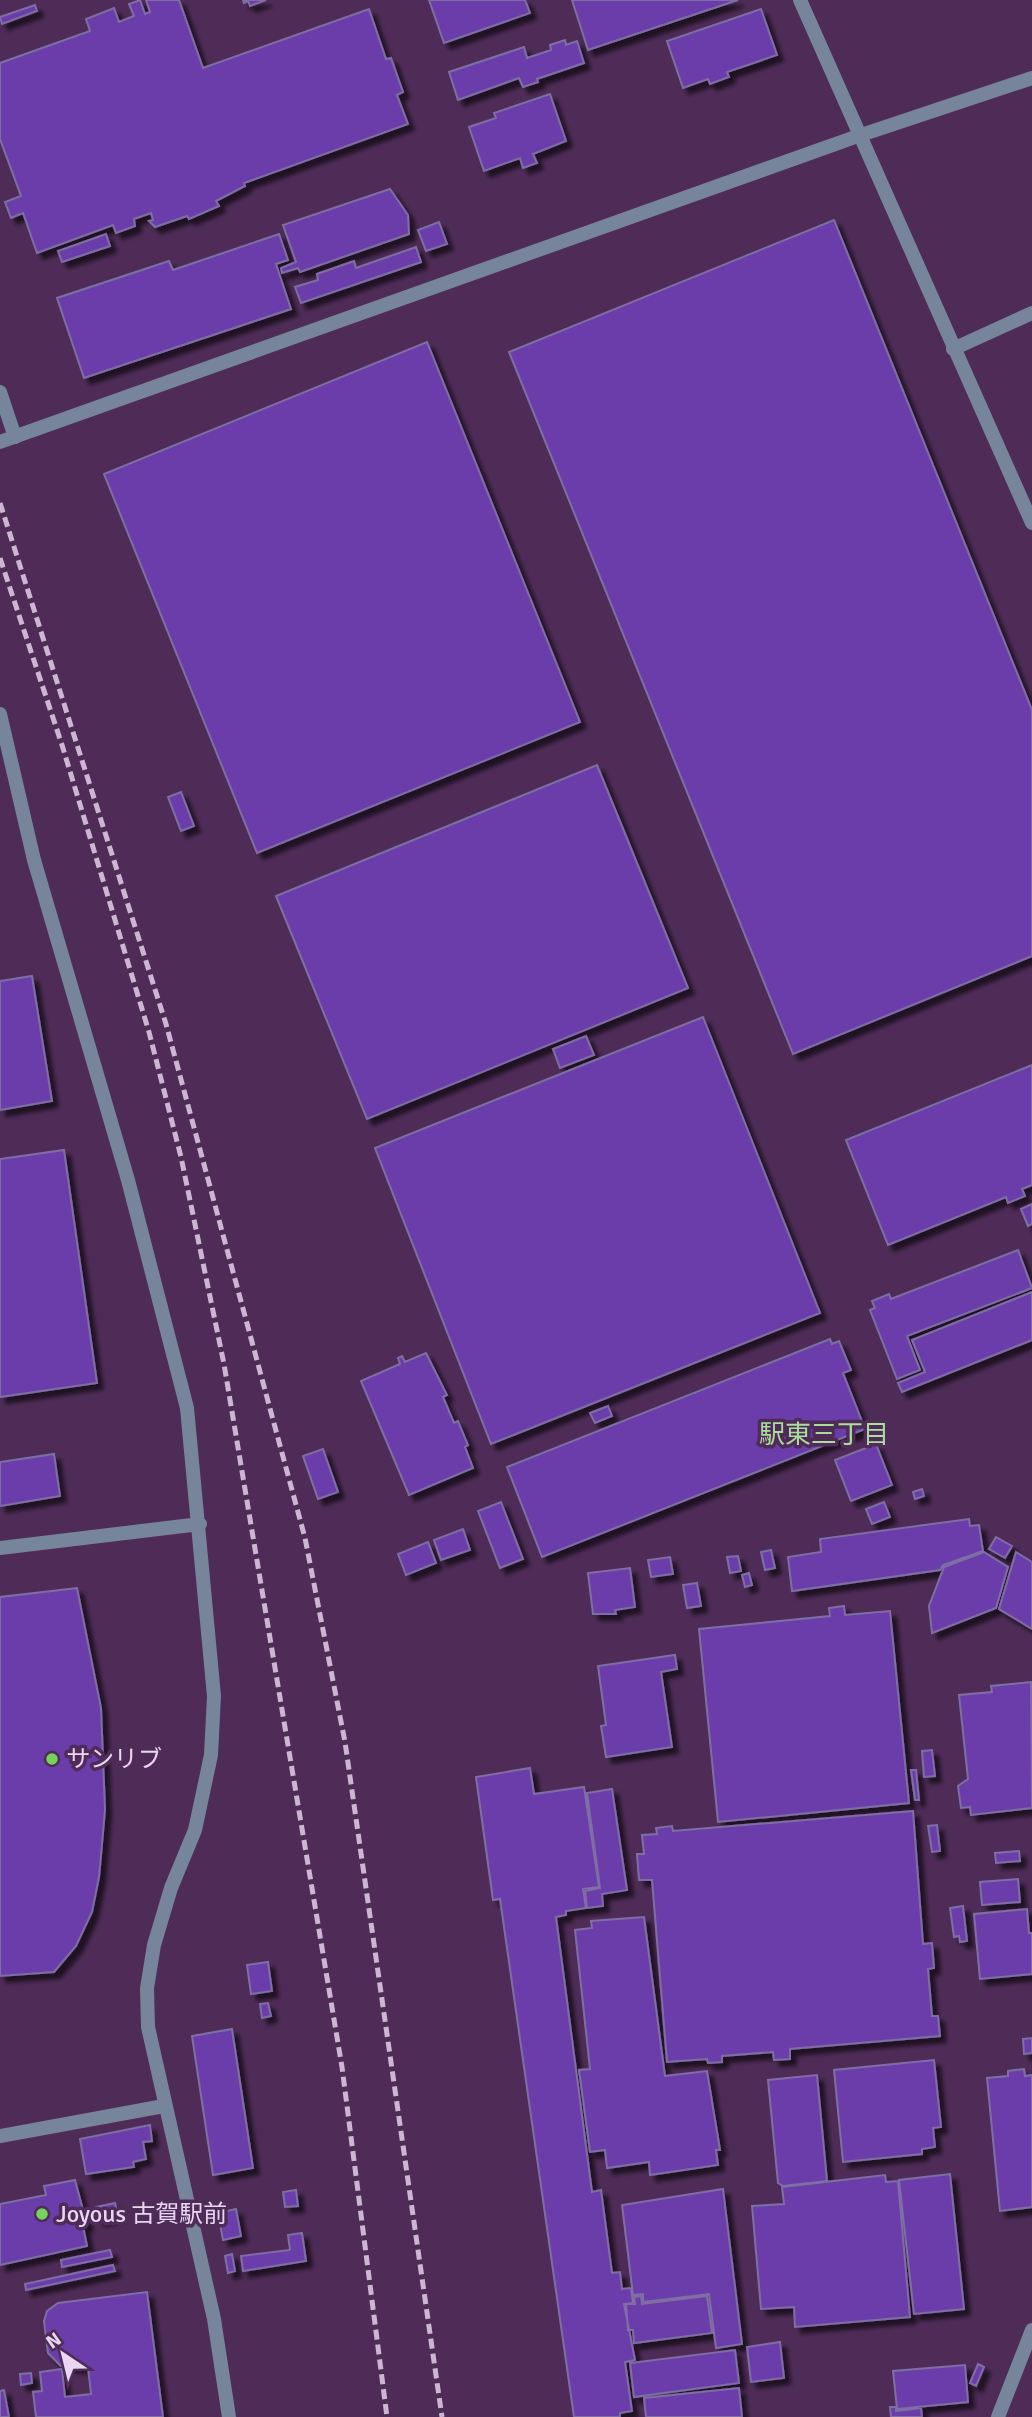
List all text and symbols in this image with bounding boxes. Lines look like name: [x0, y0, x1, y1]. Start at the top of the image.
district label: 駅東三丁目: [759, 1419, 889, 1451]
place label: サンリブ: [66, 1744, 162, 1774]
marker: サンリブ: [44, 1751, 60, 1767]
place label: Joyous 古賀駅前: [56, 2199, 227, 2229]
marker: Joyous 古賀駅前: [34, 2206, 50, 2222]
north arrow: [28, 2319, 98, 2389]
text: N: [42, 2327, 66, 2355]

